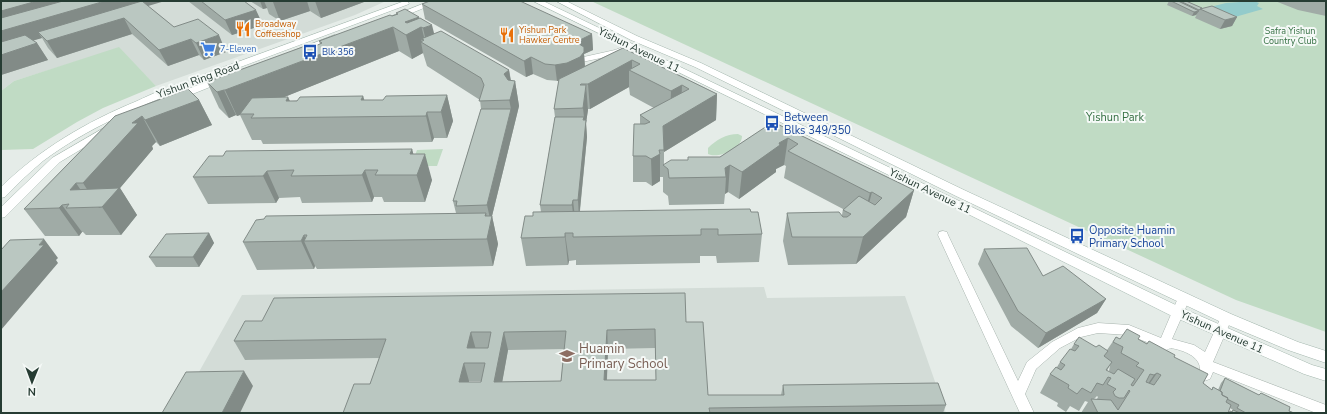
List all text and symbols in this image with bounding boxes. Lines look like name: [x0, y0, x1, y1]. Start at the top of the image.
place label: Broadway Coffeeshop: [255, 18, 301, 40]
restaurant icon: Broadway Coffeeshop: [234, 20, 252, 38]
street label: Yishun Avenue 11: [595, 23, 682, 76]
place label: Yishun Park Hawker Centre: [518, 24, 580, 46]
park label: Safra Yishun Country Club: [1263, 25, 1317, 47]
restaurant icon: Yishun Park Hawker Centre: [498, 26, 516, 44]
supermarket icon: 7-Eleven: [199, 40, 217, 58]
place label: 7-Eleven: [220, 43, 256, 55]
bus stop icon: Blk 356: [301, 43, 319, 61]
place label: Blk 356: [322, 46, 354, 58]
street label: Yishun Ring Road: [154, 58, 241, 102]
place label: Between Blks 349/350: [784, 110, 851, 138]
park label: Yishun Park: [1085, 110, 1144, 125]
bus stop icon: Between Blks 349/350: [763, 114, 781, 132]
street label: Yishun Avenue 11: [886, 164, 973, 217]
place label: Opposite Huamin Primary School: [1089, 223, 1175, 251]
bus stop icon: Opposite Huamin Primary School: [1068, 227, 1086, 245]
street label: Yishun Avenue 11: [1177, 307, 1266, 357]
place label: Huamin Primary School: [579, 340, 668, 373]
school or university icon: Huamin Primary School: [558, 347, 576, 365]
north arrow: [12, 362, 52, 402]
text: N: [28, 384, 36, 399]

